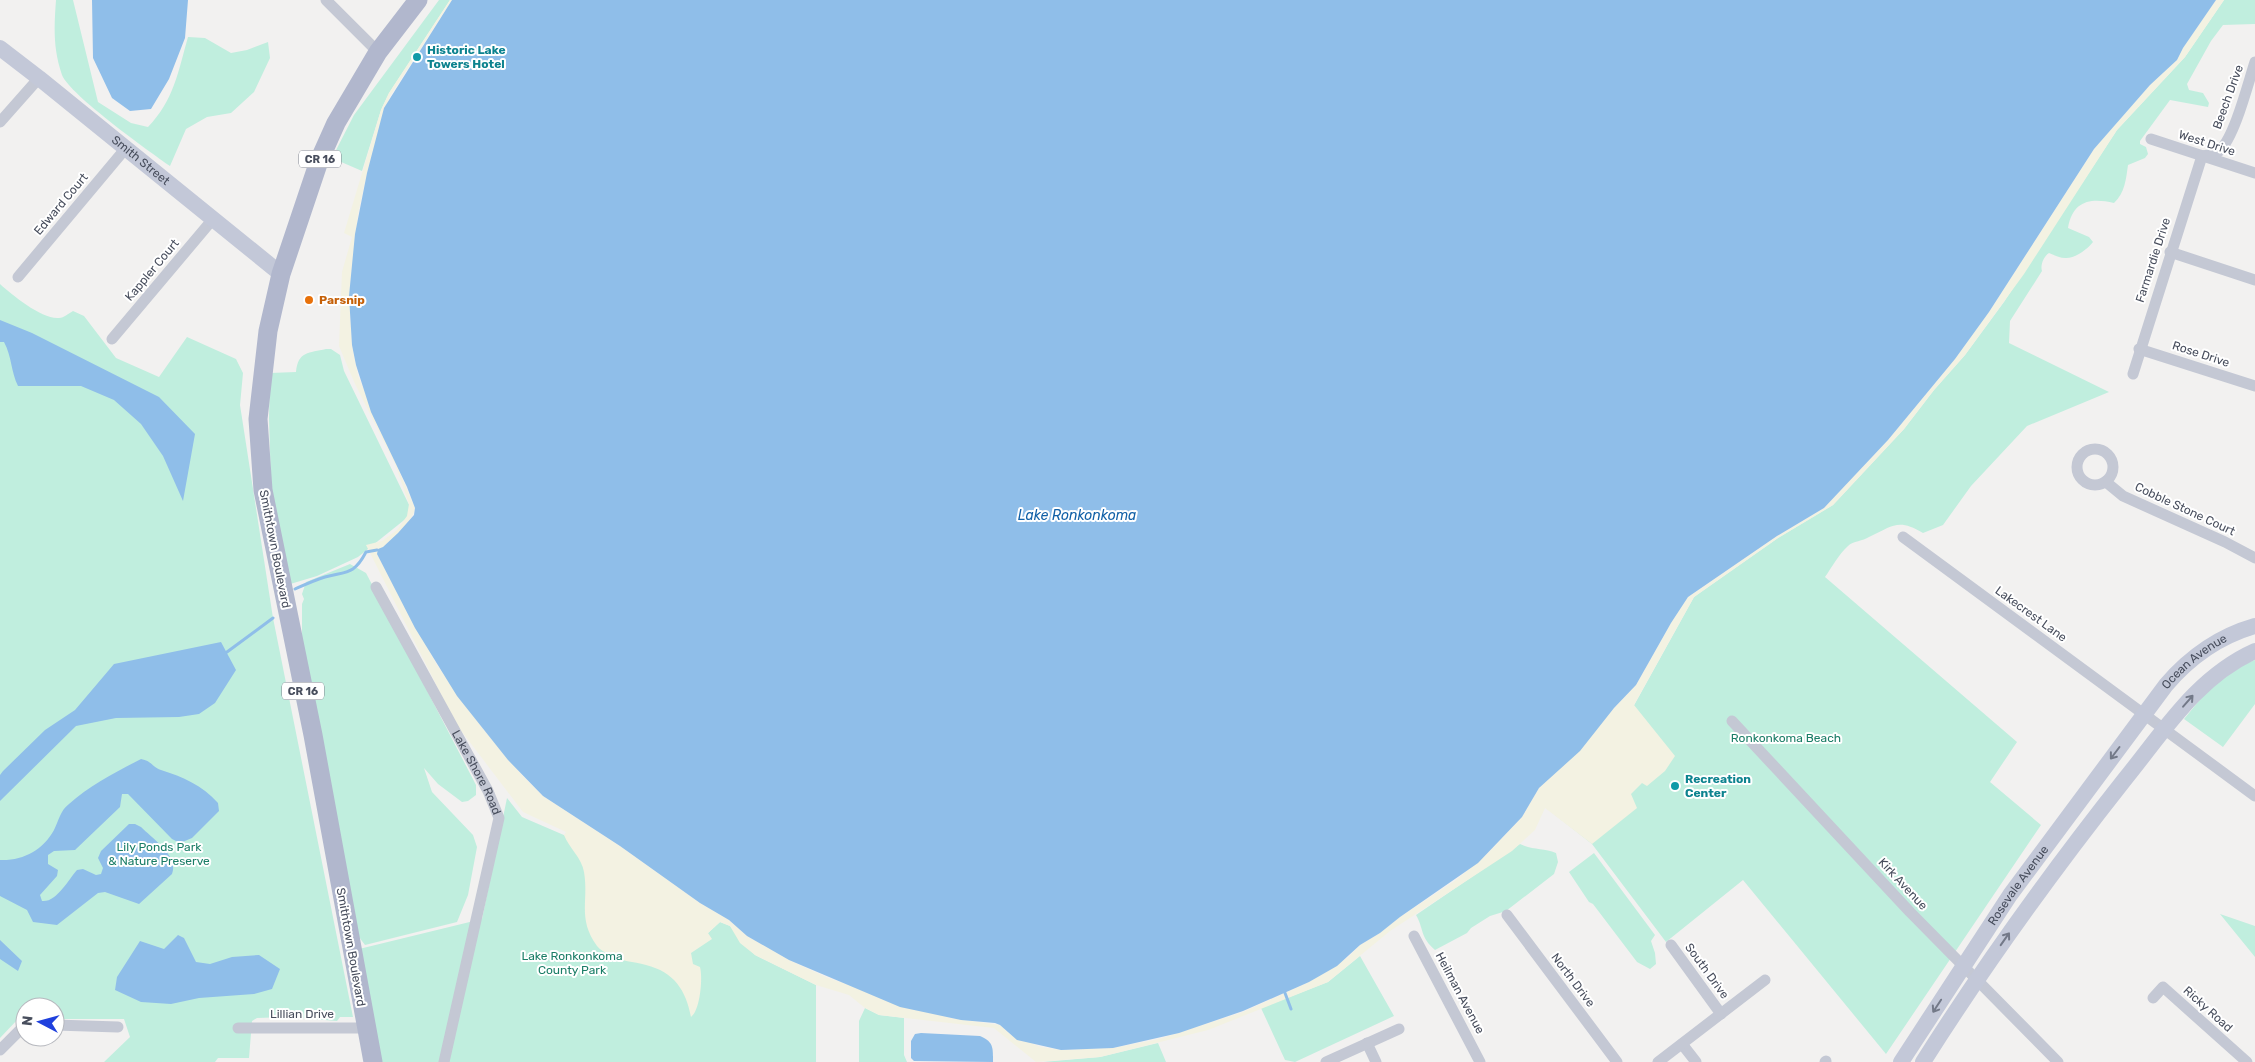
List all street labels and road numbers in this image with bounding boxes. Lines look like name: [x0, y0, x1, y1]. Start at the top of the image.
street label: Beech Drive: [2210, 63, 2246, 131]
street label: West Drive: [2177, 127, 2237, 159]
street label: Smith Street: [109, 133, 173, 188]
road number: CR 16: [299, 150, 341, 168]
street label: Edward Court: [31, 170, 91, 238]
street label: Farmardie Drive: [2133, 216, 2173, 304]
street label: Kappler Court: [122, 236, 182, 304]
street label: Rose Drive: [2171, 338, 2232, 370]
street label: Cobble Stone Court: [2133, 480, 2238, 539]
street label: Smithtown Boulevard: [257, 489, 293, 609]
street label: Lakecrest Lane: [1993, 583, 2070, 645]
street label: Ocean Avenue: [2159, 631, 2229, 692]
road number: CR 16: [282, 682, 324, 699]
street label: Lake Shore Road: [449, 728, 504, 817]
street label: Rosevale Avenue: [1985, 842, 2052, 928]
street label: Kirk Avenue: [1876, 855, 1931, 913]
street label: Smithtown Boulevard: [334, 887, 368, 1007]
street label: South Drive: [1682, 940, 1732, 1002]
street label: Heilman Avenue: [1433, 950, 1488, 1036]
street label: North Drive: [1548, 950, 1598, 1010]
street label: Ricky Road: [2181, 983, 2235, 1035]
street label: Lillian Drive: [270, 1007, 334, 1021]

